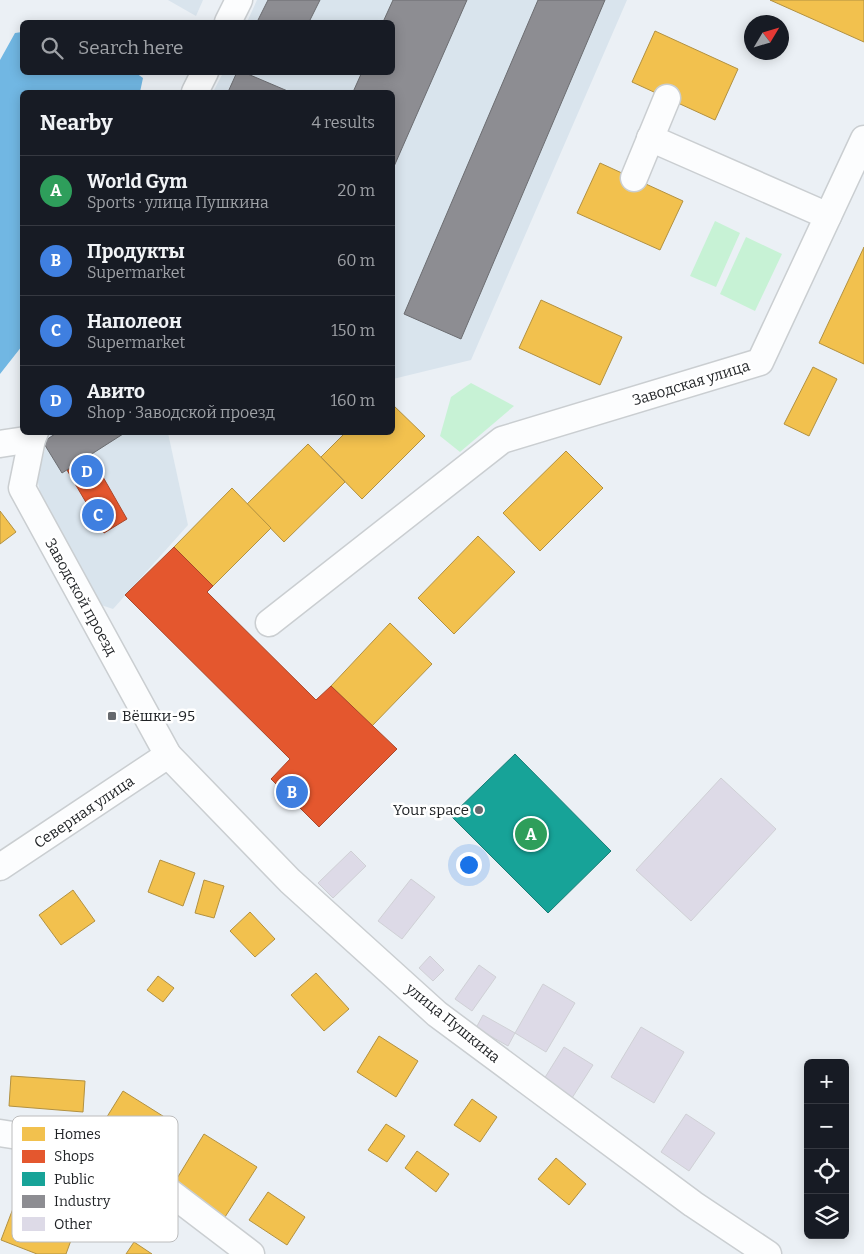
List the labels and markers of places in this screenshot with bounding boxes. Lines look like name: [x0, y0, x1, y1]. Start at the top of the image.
pin: D: [71, 452, 103, 490]
pin: C: [82, 496, 114, 534]
place label: Вёшки-95: [122, 707, 195, 725]
marker: Вёшки-95: [106, 710, 118, 722]
pin: B: [276, 773, 308, 811]
place label: Your space: [393, 801, 469, 819]
marker: Your space: [473, 804, 485, 816]
pin: A: [515, 815, 547, 853]

